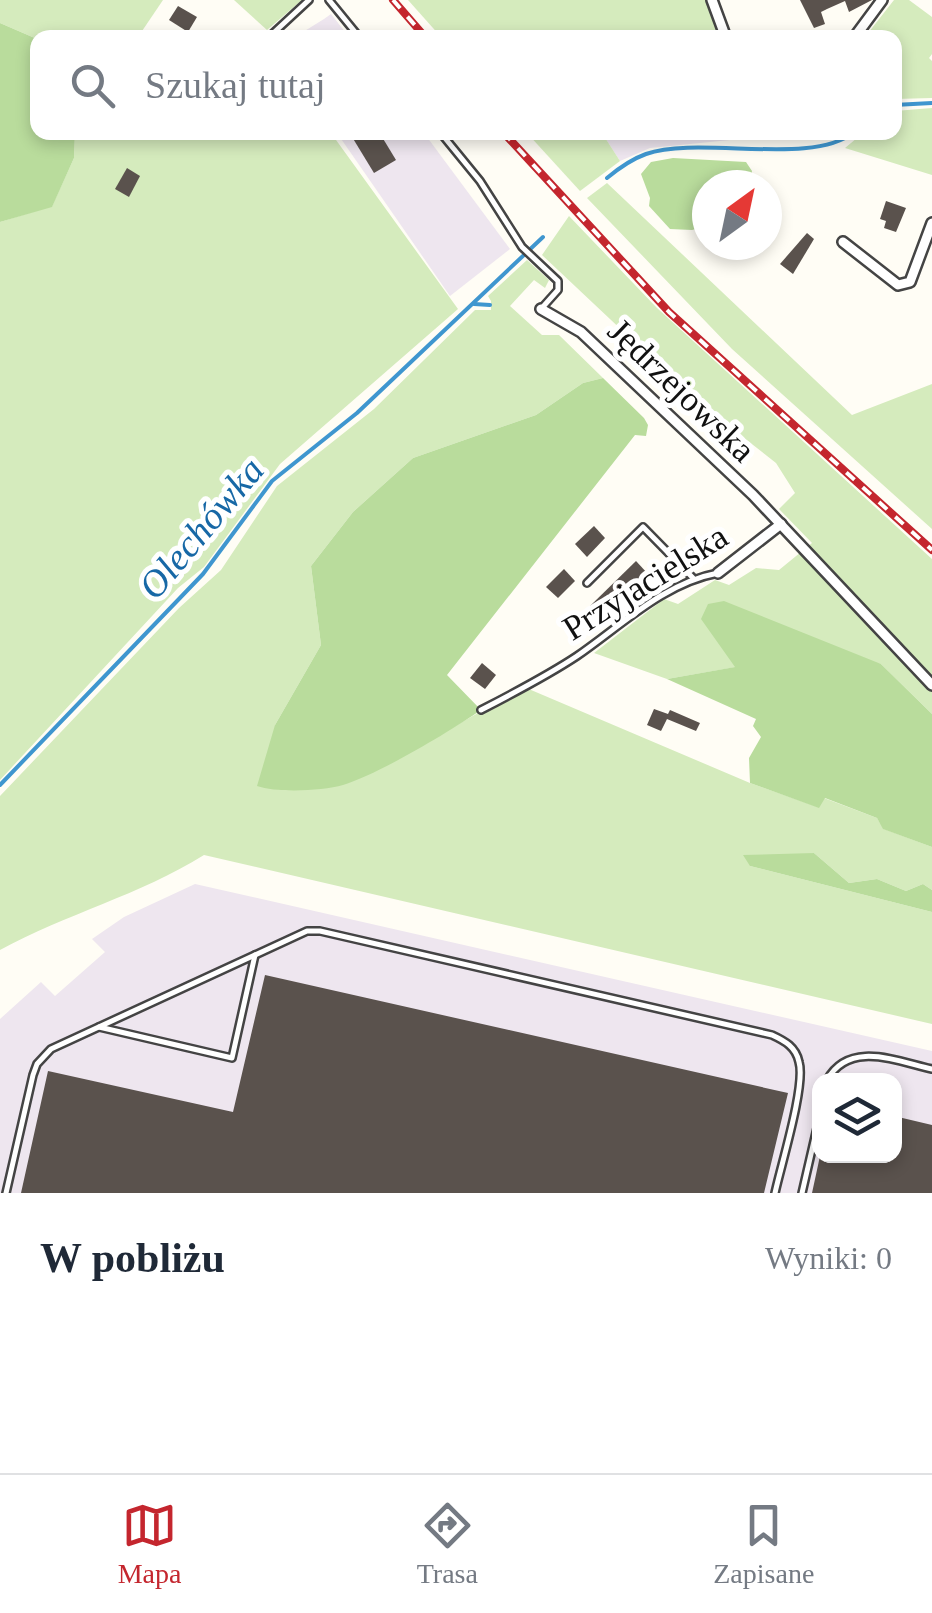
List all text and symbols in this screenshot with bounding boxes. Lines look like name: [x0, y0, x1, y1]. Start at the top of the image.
search box: [30, 30, 902, 140]
icon: search: [65, 58, 120, 113]
text: Szukaj tutaj: [145, 64, 325, 106]
north arrow: [692, 170, 782, 260]
street label: Jędrzejowska: [600, 311, 763, 470]
water label: Olechówka: [130, 449, 272, 607]
street label: Przyjacielska: [556, 516, 735, 648]
map controls: [812, 1073, 902, 1163]
button: layers: [812, 1073, 902, 1163]
text: W pobliżu: [40, 1235, 225, 1281]
text: Wyniki: 0: [765, 1240, 892, 1276]
tab: Mapa: [118, 1498, 181, 1590]
tab: Trasa: [417, 1498, 478, 1590]
tab: Zapisane: [713, 1498, 814, 1590]

